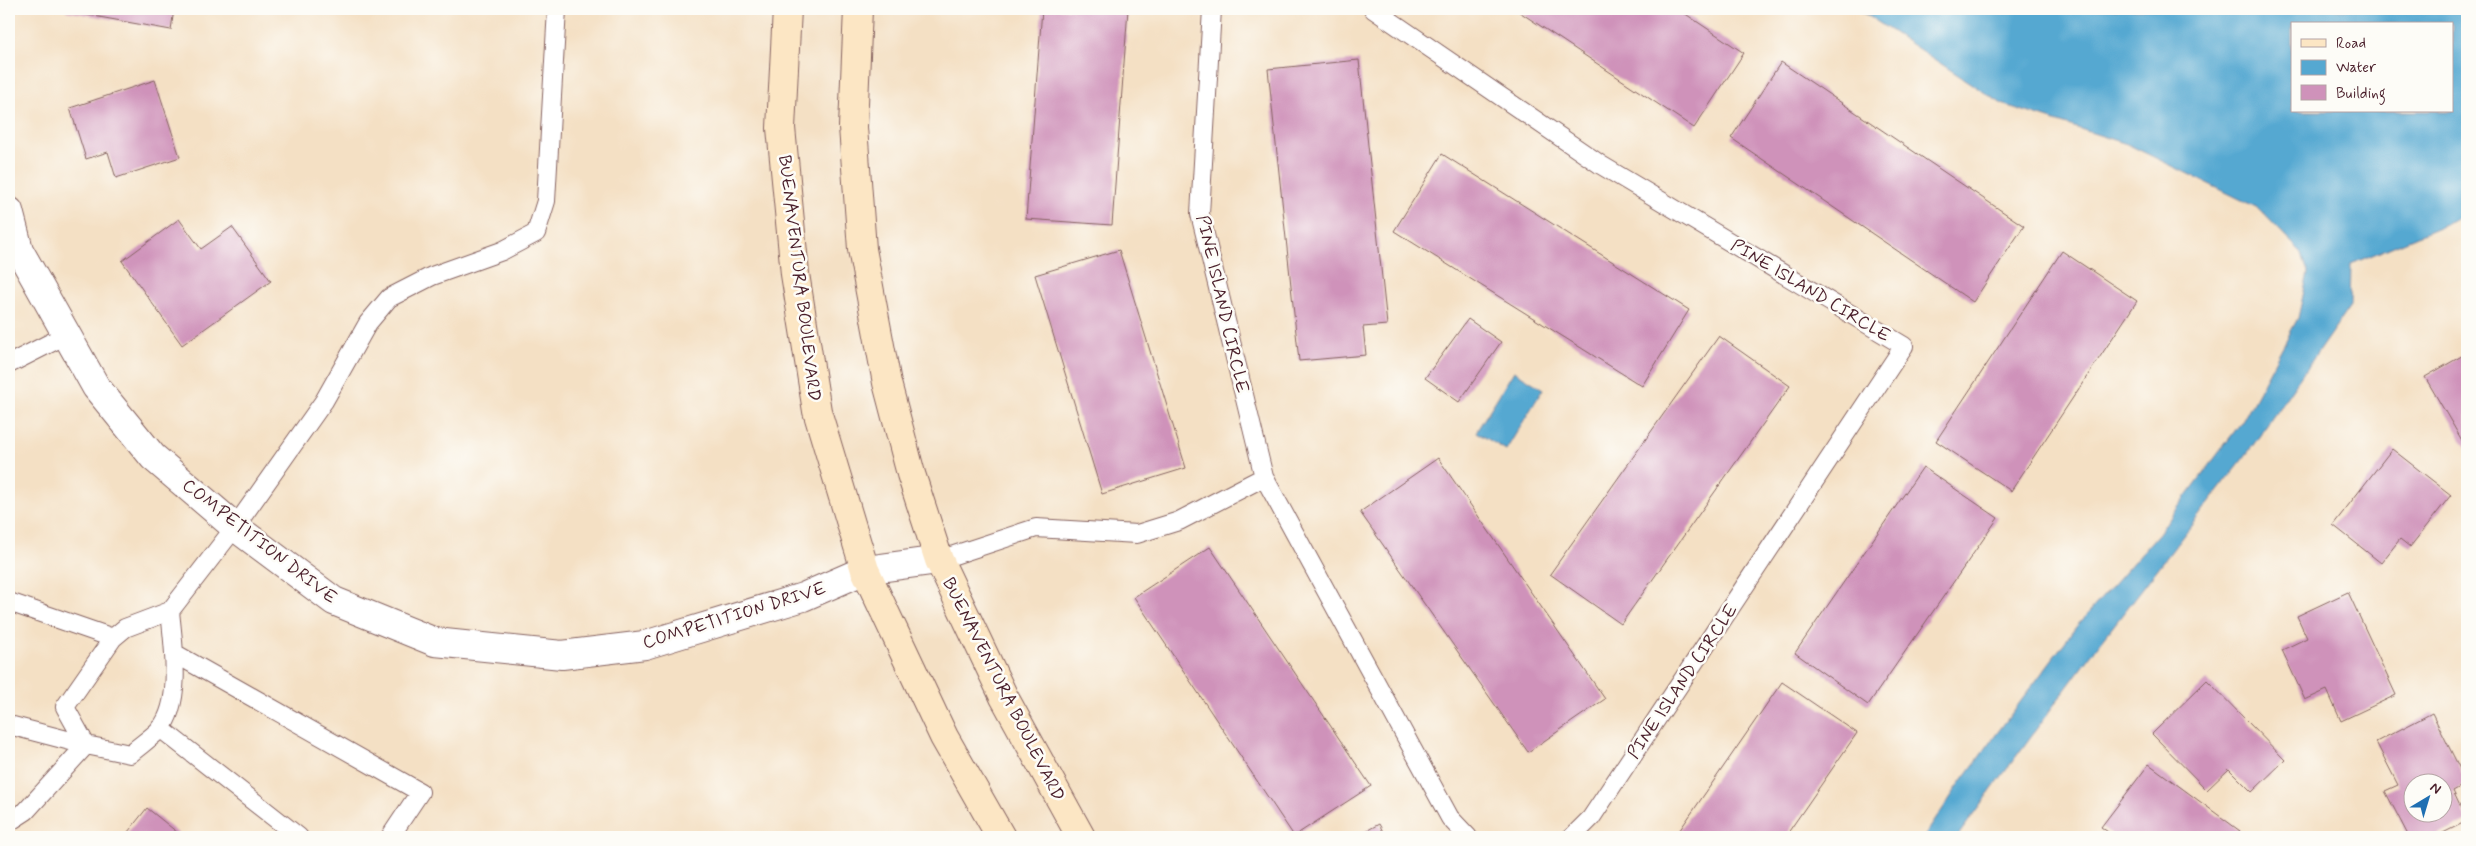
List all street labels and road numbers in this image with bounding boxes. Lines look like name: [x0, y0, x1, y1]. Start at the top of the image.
street label: BUENAVENTURA BOULEVARD: [772, 154, 826, 403]
street label: PINE ISLAND CIRCLE: [1190, 213, 1254, 396]
street label: PINE ISLAND CIRCLE: [1726, 234, 1895, 348]
street label: COMPETITION DRIVE: [177, 474, 342, 610]
street label: BUENAVENTURA BOULEVARD: [936, 574, 1070, 805]
street label: COMPETITION DRIVE: [640, 577, 829, 655]
street label: PINE ISLAND CIRCLE: [1622, 599, 1744, 764]

